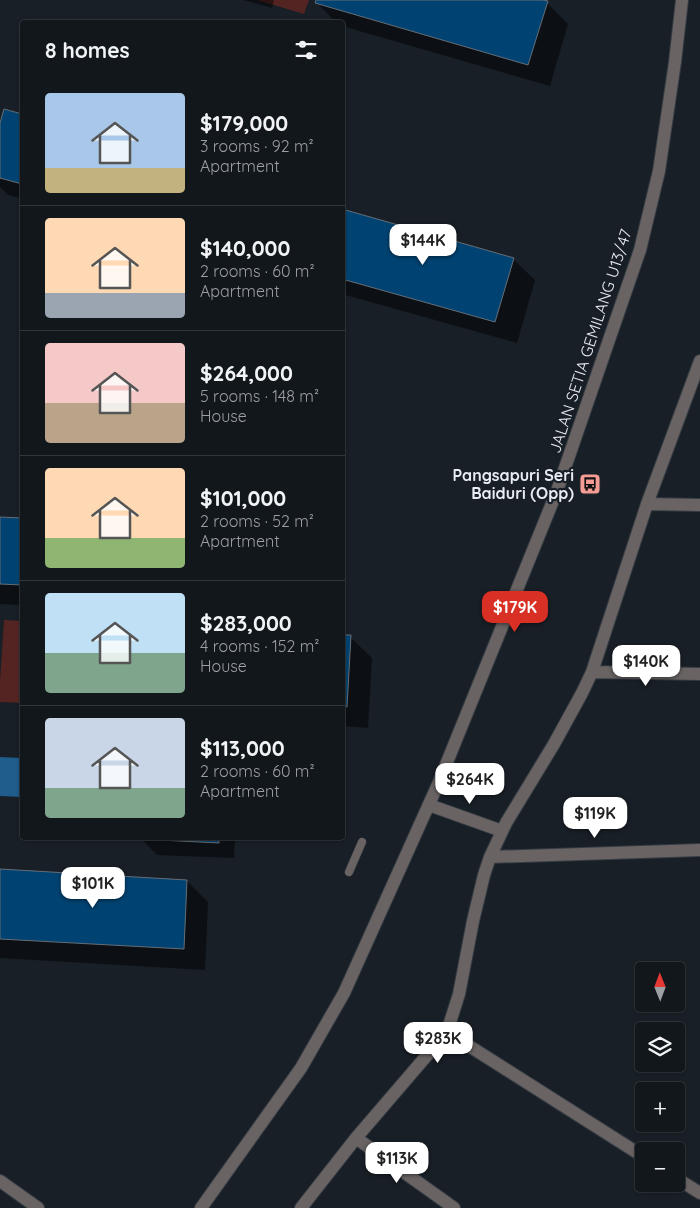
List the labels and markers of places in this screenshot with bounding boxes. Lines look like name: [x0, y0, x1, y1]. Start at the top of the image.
pin: $144K: [388, 224, 458, 266]
place label: Pangsapuri Seri Baiduri (Opp): [453, 465, 574, 503]
bus stop icon: Pangsapuri Seri Baiduri (Opp): [578, 472, 602, 496]
pin: $179K: [480, 590, 550, 633]
pin: $140K: [611, 644, 681, 687]
pin: $264K: [435, 762, 505, 805]
pin: $119K: [560, 796, 630, 839]
pin: $101K: [58, 866, 128, 909]
pin: $283K: [403, 1022, 473, 1064]
pin: $113K: [362, 1142, 432, 1184]

